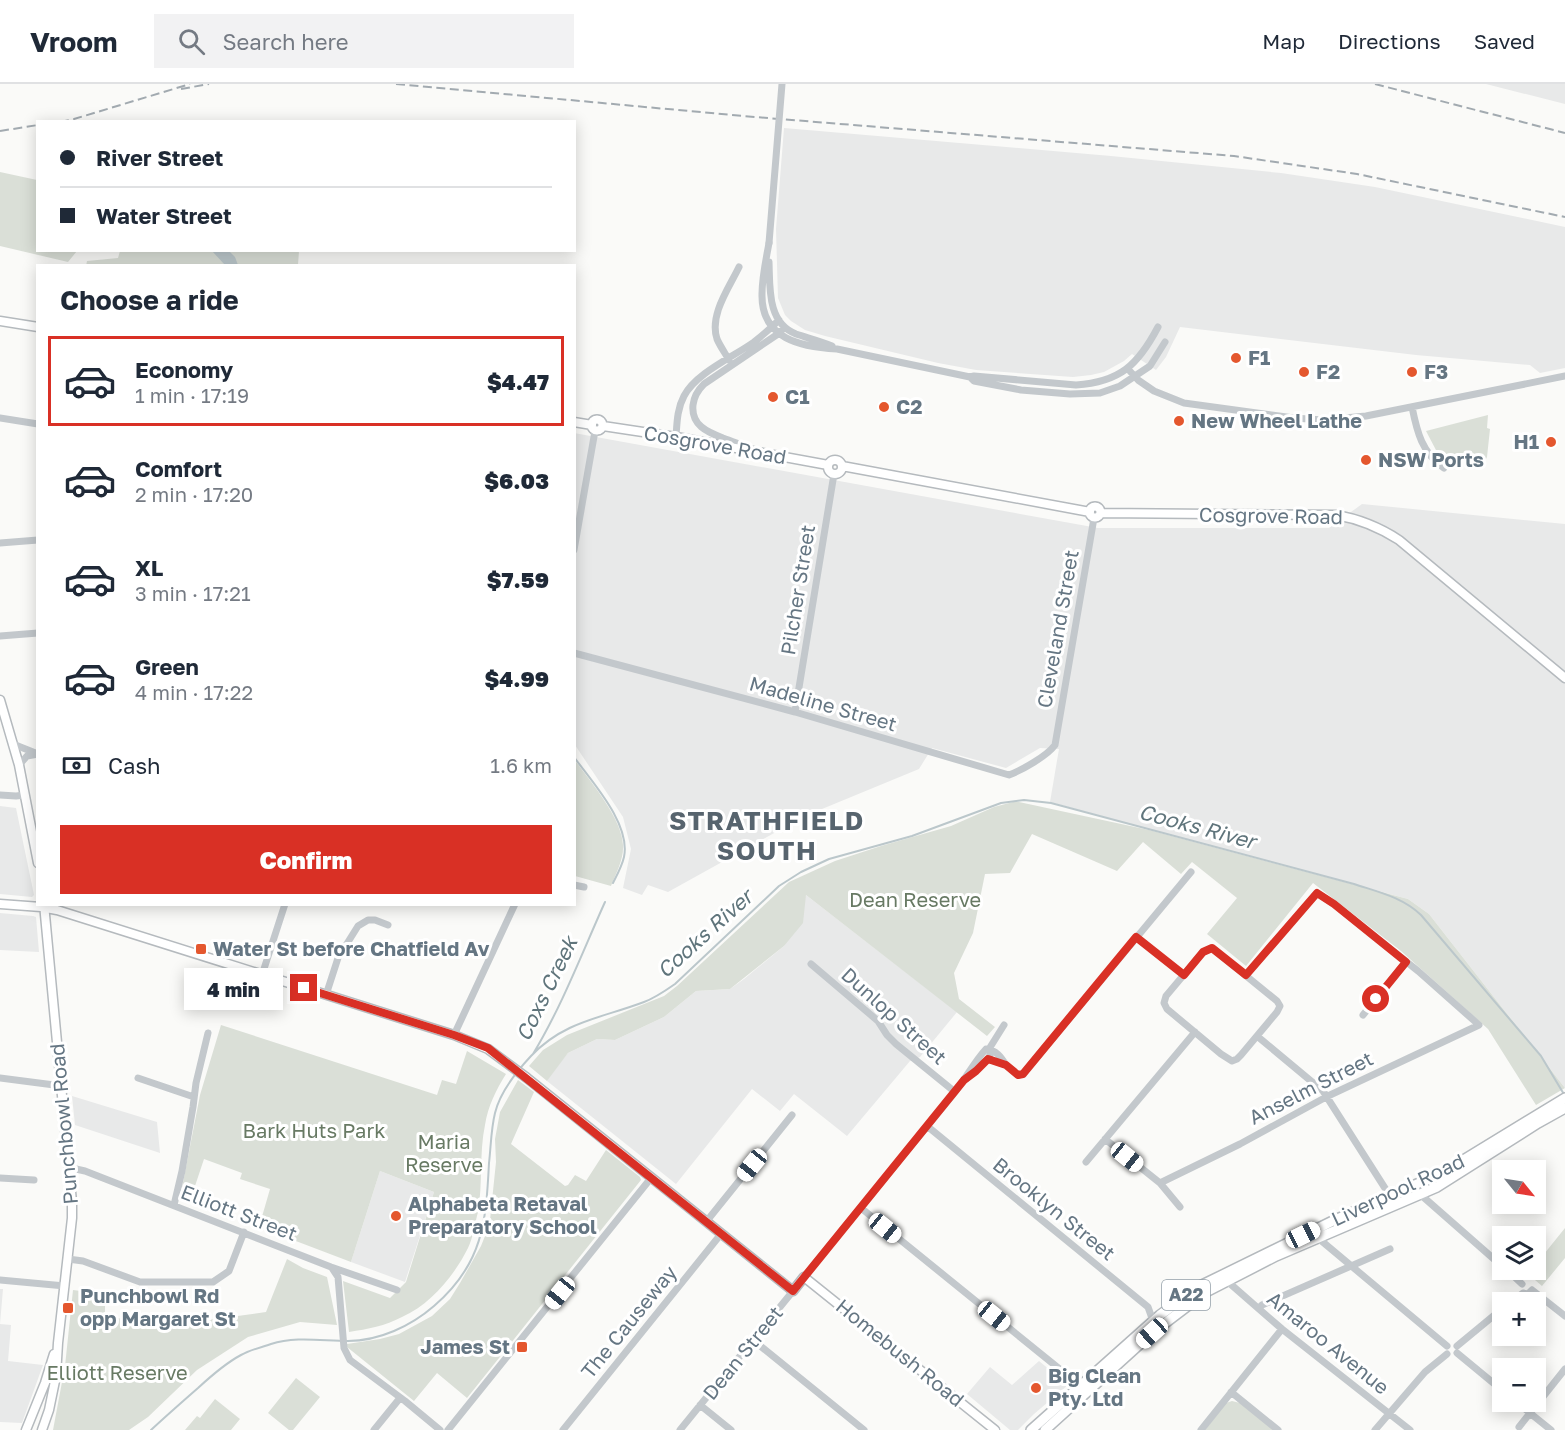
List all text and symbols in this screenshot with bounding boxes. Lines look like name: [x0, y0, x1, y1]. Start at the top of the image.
search box: [154, 14, 574, 68]
text: Vroom: [30, 25, 118, 58]
icon: search: [175, 25, 208, 58]
text: Search here: [223, 28, 349, 55]
text: Map: [1262, 28, 1305, 54]
text: Directions: [1338, 28, 1441, 54]
text: Saved: [1474, 28, 1535, 54]
text: River Street: [96, 144, 223, 171]
text: Water Street: [96, 202, 232, 229]
text: Choose a ride: [60, 284, 239, 316]
place label: F1: [1248, 345, 1270, 369]
marker: F1: [1229, 351, 1243, 365]
icon: car: [63, 354, 117, 408]
text: Economy: [135, 356, 233, 383]
place label: F2: [1316, 359, 1340, 383]
place label: F3: [1424, 359, 1448, 383]
marker: F2: [1297, 365, 1311, 379]
marker: F3: [1405, 365, 1419, 379]
text: $4.47: [487, 368, 549, 395]
text: 1 min · 17:19: [135, 383, 249, 407]
place label: C1: [785, 384, 810, 408]
marker: C1: [766, 390, 780, 404]
place label: C2: [896, 394, 922, 418]
marker: C2: [877, 400, 891, 414]
place label: New Wheel Lathe: [1191, 408, 1362, 432]
marker: New Wheel Lathe: [1172, 414, 1186, 428]
street label: Cosgrove Road: [642, 420, 788, 468]
place label: H1: [1514, 429, 1539, 453]
marker: H1: [1544, 435, 1558, 449]
place label: NSW Ports: [1378, 447, 1484, 471]
icon: car: [63, 453, 117, 507]
marker: NSW Ports: [1359, 453, 1373, 467]
text: Comfort: [135, 455, 222, 482]
text: $6.03: [484, 467, 549, 494]
text: 2 min · 17:20: [135, 482, 253, 506]
street label: Cosgrove Road: [1199, 502, 1343, 528]
street label: Pilcher Street: [775, 523, 819, 657]
street label: Cleveland Street: [1031, 548, 1083, 710]
icon: car: [63, 552, 117, 606]
text: XL: [135, 554, 163, 581]
text: $7.59: [487, 566, 549, 593]
text: 3 min · 17:21: [135, 581, 251, 605]
icon: car: [63, 651, 117, 705]
text: Green: [135, 653, 199, 680]
text: $4.99: [484, 665, 549, 692]
street label: Madeline Street: [747, 671, 900, 736]
text: 4 min · 17:22: [135, 680, 253, 704]
icon: cash: [60, 749, 93, 782]
text: Cash: [108, 752, 161, 779]
text: 1.6 km: [490, 753, 552, 777]
water label: Cooks River: [1136, 798, 1261, 855]
district label: STRATHFIELD SOUTH: [669, 805, 865, 866]
button: Confirm: [60, 825, 552, 894]
water label: Cooks River: [651, 882, 759, 983]
park label: Dean Reserve: [849, 887, 981, 911]
water label: Coxs Creek: [510, 930, 583, 1045]
place label: Water St before Chatfield Av: [213, 936, 489, 960]
marker: Water St before Chatfield Av: [194, 942, 208, 956]
street label: Dunlop Street: [837, 962, 952, 1069]
callout: 4 min: [184, 967, 283, 1009]
route end: [290, 974, 317, 1001]
text: 4 min: [207, 977, 260, 1001]
route start: [1362, 985, 1389, 1012]
street label: Punchbowl Road: [44, 1043, 82, 1206]
street label: Anselm Street: [1244, 1045, 1377, 1129]
park label: Bark Huts Park: [243, 1118, 386, 1142]
park label: Maria Reserve: [405, 1129, 483, 1176]
car: [1107, 1139, 1147, 1175]
car: [734, 1145, 770, 1185]
street label: Liverpool Road: [1327, 1148, 1468, 1230]
street label: Brooklyn Street: [989, 1152, 1120, 1265]
north arrow: [1492, 1160, 1546, 1214]
map controls: [1492, 1160, 1546, 1412]
street label: Elliott Street: [178, 1179, 301, 1245]
place label: Alphabeta Retaval Preparatory School: [408, 1191, 597, 1238]
marker: Alphabeta Retaval Preparatory School: [389, 1209, 403, 1223]
car: [865, 1210, 905, 1246]
car: [1283, 1219, 1323, 1251]
button: layers: [1492, 1226, 1546, 1280]
street label: The Causeway: [575, 1260, 681, 1383]
car: [542, 1273, 578, 1313]
road number: A22: [1162, 1280, 1210, 1310]
place label: Punchbowl Rd opp Margaret St: [80, 1283, 236, 1330]
street label: Amaroo Avenue: [1263, 1286, 1394, 1399]
button: +: [1492, 1292, 1546, 1346]
street label: Homebush Road: [832, 1293, 970, 1411]
car: [974, 1298, 1014, 1334]
marker: Punchbowl Rd opp Margaret St: [61, 1301, 75, 1315]
street label: Dean Street: [697, 1301, 787, 1404]
car: [1133, 1314, 1171, 1352]
place label: James St: [420, 1334, 510, 1358]
marker: James St: [515, 1340, 529, 1354]
button: −: [1492, 1358, 1546, 1412]
park label: Elliott Reserve: [46, 1360, 188, 1384]
place label: Big Clean Pty. Ltd: [1048, 1363, 1141, 1410]
marker: Big Clean Pty. Ltd: [1029, 1381, 1043, 1395]

